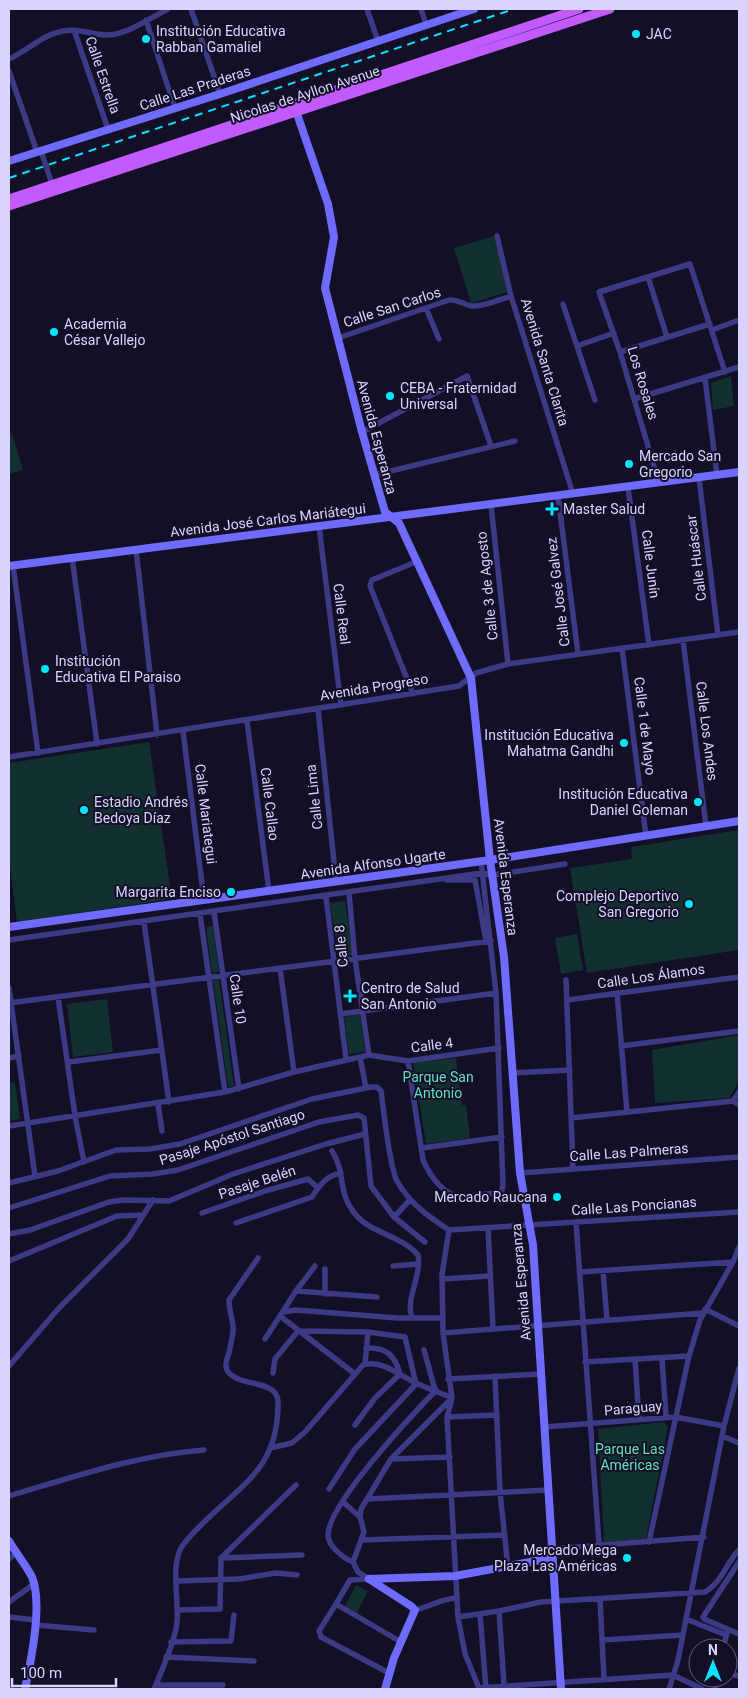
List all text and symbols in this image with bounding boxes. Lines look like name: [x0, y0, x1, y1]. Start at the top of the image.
place label: Institución Educativa Rabban Gamaliel: [156, 23, 286, 55]
place label: JAC: [646, 26, 672, 42]
marker: JAC: [630, 28, 642, 40]
marker: Institución Educativa Rabban Gamaliel: [140, 33, 152, 45]
street label: Calle Estrella: [82, 34, 124, 116]
street label: Calle Las Praderas: [137, 62, 253, 114]
street label: Nicolas de Ayllon Avenue: [228, 62, 382, 126]
street label: Calle San Carlos: [341, 284, 443, 330]
street label: Avenida Santa Clarita: [518, 296, 572, 428]
place label: Academia César Vallejo: [64, 316, 145, 348]
marker: Academia César Vallejo: [48, 326, 60, 338]
street label: Los Rosales: [624, 344, 662, 422]
street label: Avenida Esperanza: [354, 378, 400, 496]
place label: CEBA - Fraternidad Universal: [400, 380, 517, 412]
marker: CEBA - Fraternidad Universal: [384, 390, 396, 402]
place label: Mercado San Gregorio: [639, 448, 721, 480]
marker: Mercado San Gregorio: [623, 458, 635, 470]
street label: Avenida José Carlos Mariátegui: [169, 500, 367, 540]
place label: Master Salud: [563, 501, 645, 517]
marker: Master Salud: [545, 502, 559, 516]
street label: Calle Huáscar: [683, 514, 709, 602]
street label: Calle Junín: [639, 529, 663, 599]
street label: Calle 3 de Agosto: [473, 531, 501, 641]
street label: Calle José Galvez: [543, 536, 573, 648]
street label: Calle Real: [330, 582, 354, 646]
place label: Institución Educativa El Paraiso: [55, 653, 181, 685]
marker: Institución Educativa El Paraiso: [39, 663, 51, 675]
street label: Avenida Progreso: [319, 671, 429, 703]
street label: Calle 1 de Mayo: [631, 676, 659, 776]
street label: Calle Los Andes: [693, 680, 721, 782]
place label: Institución Educativa Mahatma Gandhi: [484, 727, 614, 759]
marker: Institución Educativa Mahatma Gandhi: [618, 737, 630, 749]
street label: Calle Mariategui: [192, 763, 220, 865]
street label: Calle Lima: [303, 764, 325, 830]
street label: Calle Callao: [258, 767, 282, 841]
place label: Institución Educativa Daniel Goleman: [558, 786, 688, 818]
place label: Estadio Andrés Bedoya Díaz: [94, 794, 188, 826]
marker: Institución Educativa Daniel Goleman: [692, 796, 704, 808]
marker: Estadio Andrés Bedoya Díaz: [78, 804, 90, 816]
street label: Avenida Esperanza: [491, 818, 521, 936]
street label: Avenida Alfonso Ugarte: [299, 846, 447, 882]
place label: Margarita Enciso: [116, 884, 221, 900]
marker: Margarita Enciso: [225, 886, 237, 898]
place label: Complejo Deportivo San Gregorio: [556, 888, 679, 920]
marker: Complejo Deportivo San Gregorio: [683, 898, 695, 910]
street label: Calle 8: [331, 924, 351, 968]
street label: Calle Los Álamos: [596, 960, 706, 991]
street label: Calle 10: [227, 973, 249, 1025]
place label: Centro de Salud San Antonio: [361, 980, 460, 1012]
marker: Centro de Salud San Antonio: [343, 989, 357, 1003]
street label: Calle 4: [410, 1034, 454, 1056]
park label: Parque San Antonio: [402, 1069, 474, 1101]
street label: Pasaje Apóstol Santiago: [157, 1106, 307, 1168]
street label: Calle Las Palmeras: [569, 1140, 689, 1164]
street label: Pasaje Belén: [216, 1162, 298, 1202]
place label: Mercado Raucana: [434, 1189, 547, 1205]
marker: Mercado Raucana: [551, 1191, 563, 1203]
street label: Calle Las Poncianas: [571, 1194, 697, 1218]
street label: Avenida Esperanza: [508, 1223, 534, 1341]
street label: Paraguay: [603, 1397, 663, 1419]
park label: Parque Las Américas: [595, 1441, 665, 1473]
place label: Mercado Mega Plaza Las Américas: [494, 1542, 617, 1574]
marker: Mercado Mega Plaza Las Américas: [621, 1552, 633, 1564]
north arrow: [688, 1638, 738, 1688]
text: N: [708, 1642, 718, 1658]
scale bar: [12, 1656, 116, 1688]
text: 100 m: [20, 1664, 62, 1682]

